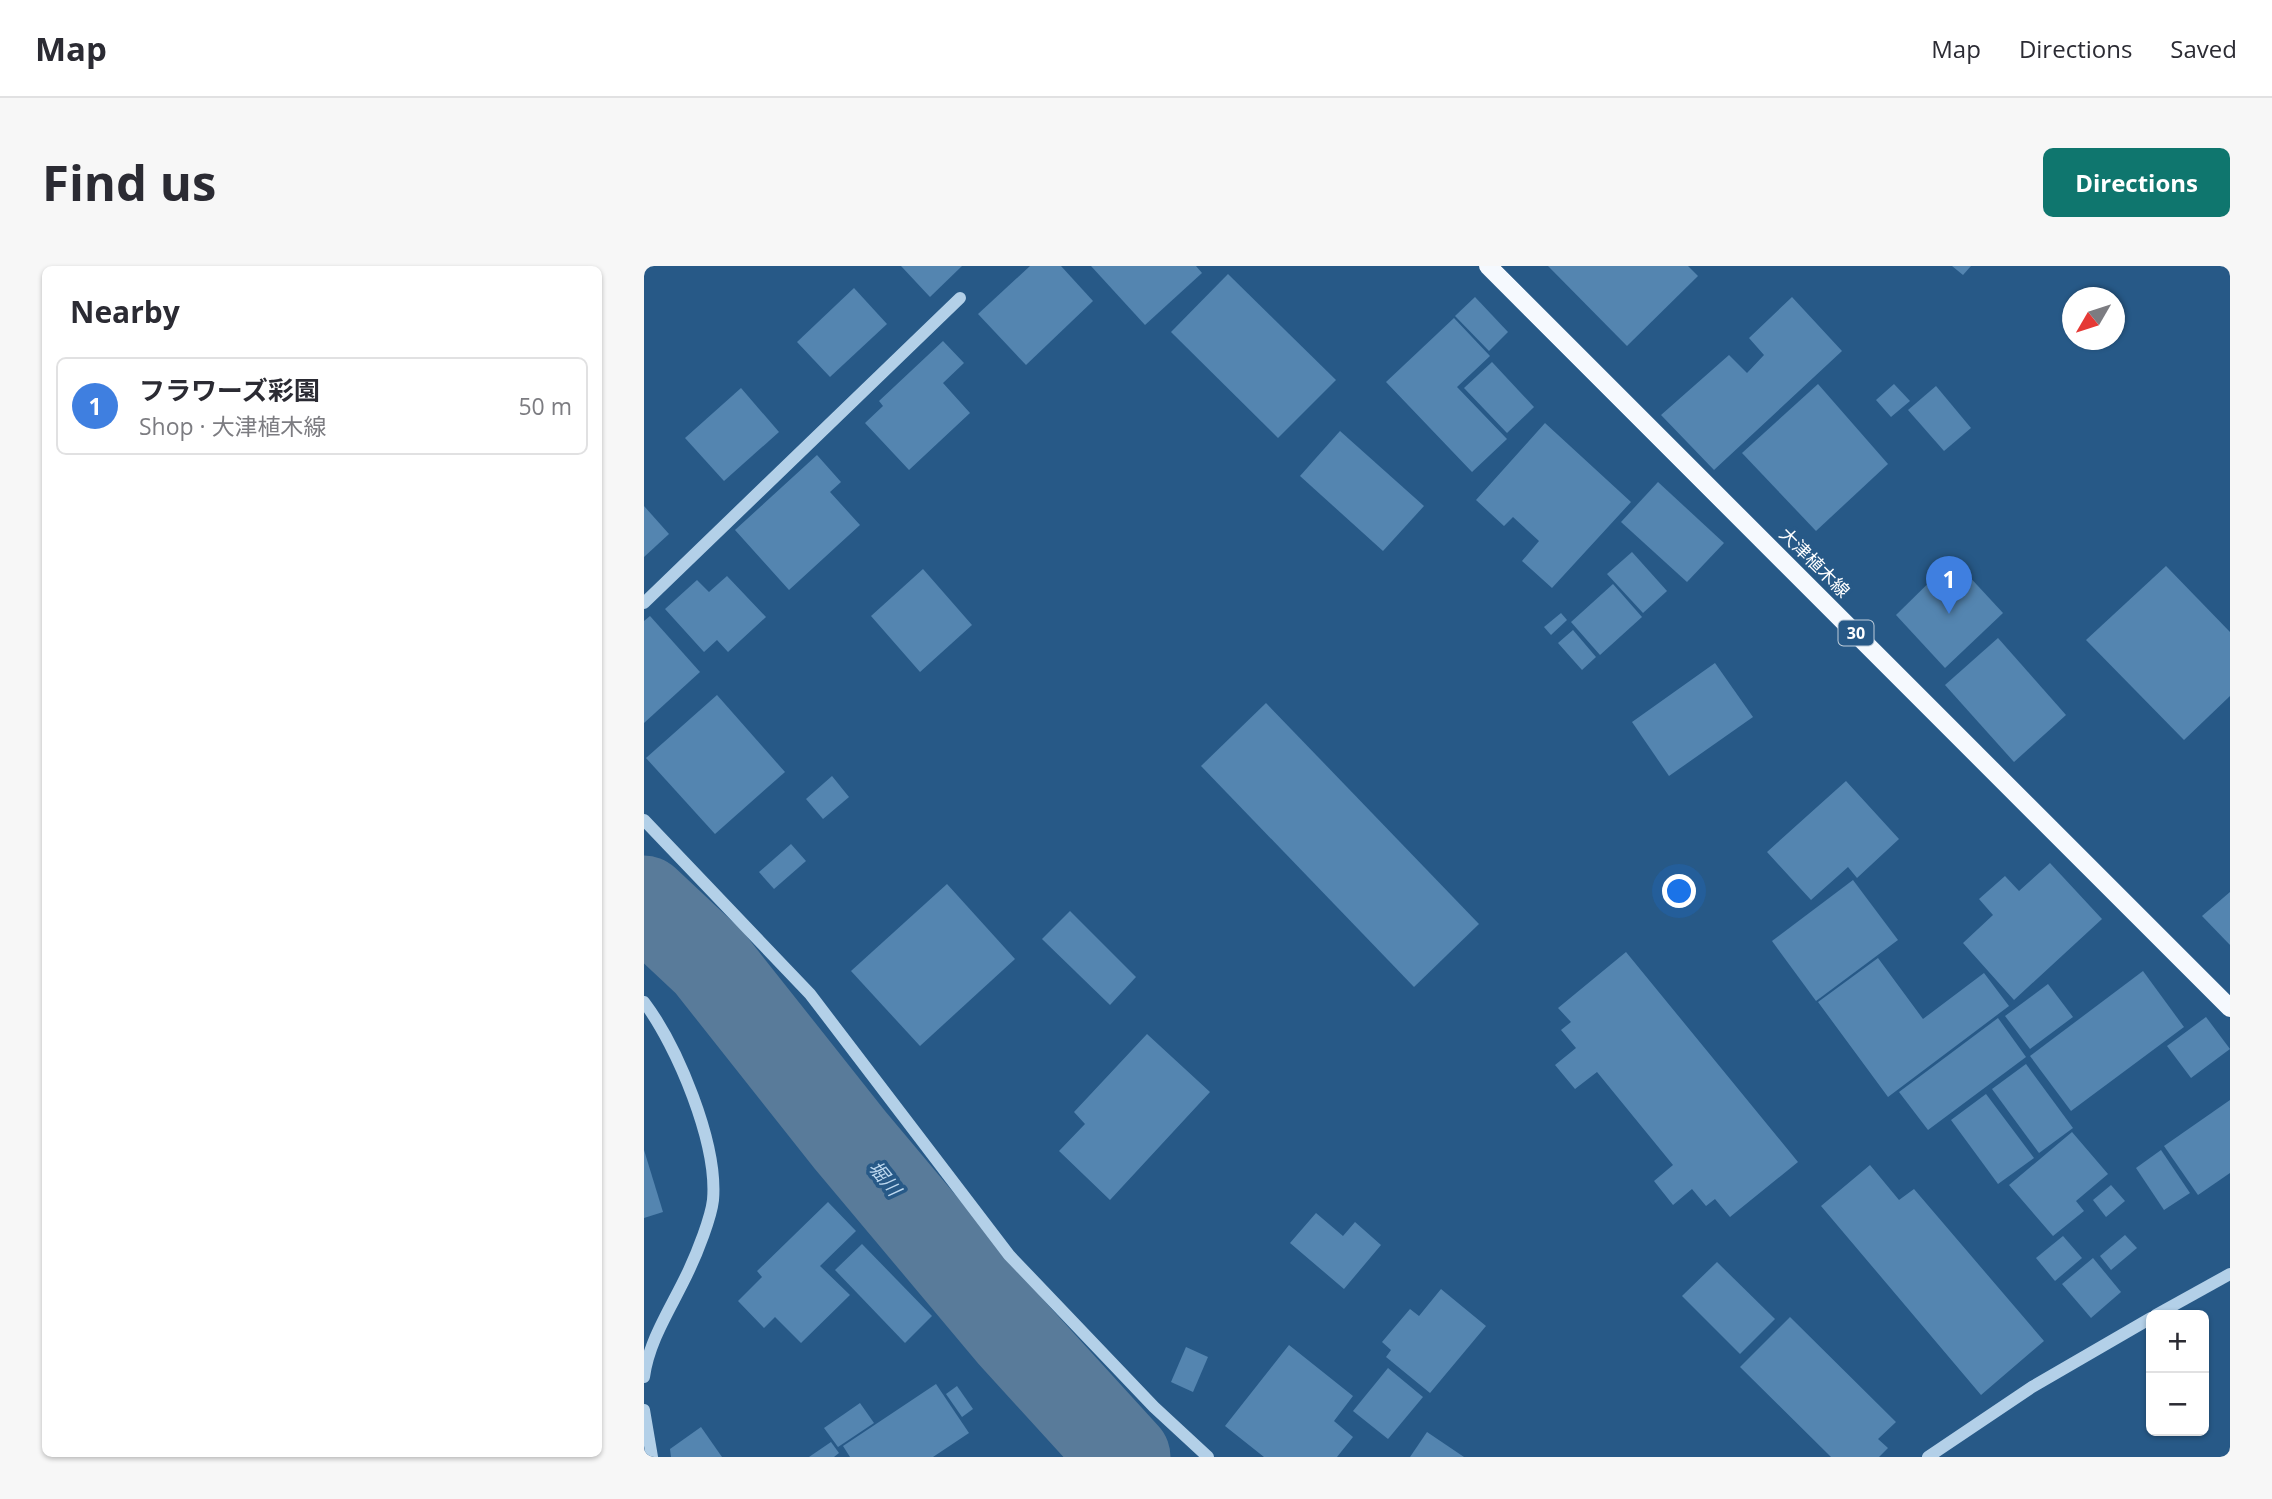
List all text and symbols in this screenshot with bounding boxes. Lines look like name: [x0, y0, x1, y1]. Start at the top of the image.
text: Map: [35, 26, 107, 71]
text: Map: [1931, 32, 1981, 65]
text: Directions: [2019, 32, 2132, 65]
text: Saved: [2170, 32, 2237, 65]
button: Directions: [2043, 148, 2230, 217]
text: Find us: [42, 149, 216, 215]
north arrow: [2062, 287, 2125, 350]
text: Nearby: [70, 291, 180, 332]
text: フラワーズ彩園: [139, 372, 320, 408]
text: 1: [88, 390, 102, 422]
text: 50 m: [518, 390, 572, 422]
text: Shop · 大津植木線: [139, 410, 327, 442]
street label: 大津植木線: [1775, 522, 1855, 602]
pin: 1: [1926, 556, 1972, 614]
road number: 30: [1838, 620, 1874, 646]
your location: [1662, 874, 1696, 908]
water label: 堀川: [863, 1155, 908, 1202]
map controls: [2146, 1310, 2209, 1436]
button: +: [2146, 1310, 2209, 1373]
button: −: [2146, 1373, 2209, 1436]

